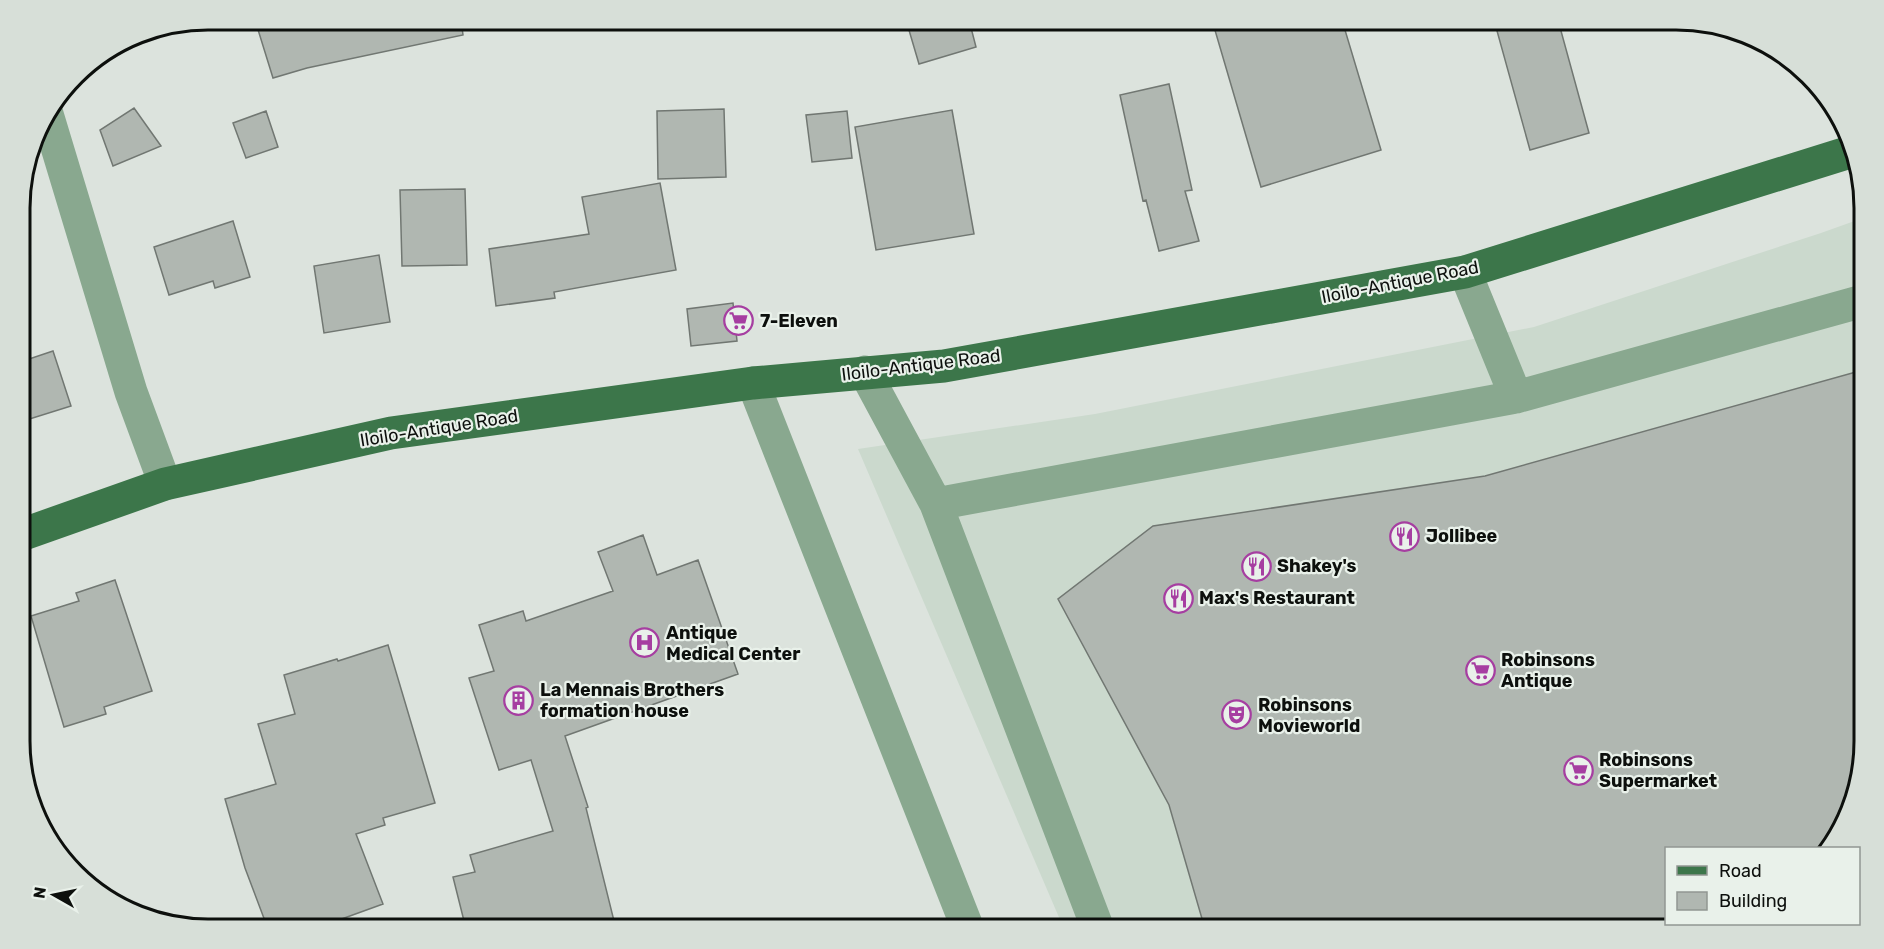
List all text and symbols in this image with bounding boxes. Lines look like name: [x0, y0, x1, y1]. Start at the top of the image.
street label: Iloilo-Antique Road: [1319, 256, 1481, 308]
supermarket icon: 7-Eleven: [723, 305, 755, 337]
place label: 7-Eleven: [760, 310, 838, 332]
street label: Iloilo-Antique Road: [840, 344, 1002, 386]
street label: Iloilo-Antique Road: [358, 405, 520, 451]
restaurant icon: Jollibee: [1389, 520, 1421, 552]
place label: Jollibee: [1426, 525, 1498, 547]
restaurant icon: Shakey's: [1240, 550, 1272, 582]
place label: Shakey's: [1277, 555, 1356, 577]
restaurant icon: Max's Restaurant: [1162, 582, 1194, 614]
place label: Max's Restaurant: [1199, 587, 1355, 609]
place label: Antique Medical Center: [666, 622, 800, 665]
hospital icon: Antique Medical Center: [629, 627, 661, 659]
place label: Robinsons Antique: [1501, 649, 1595, 692]
supermarket icon: Robinsons Antique: [1464, 654, 1496, 686]
place label: La Mennais Brothers formation house: [540, 679, 724, 722]
building icon: La Mennais Brothers formation house: [503, 684, 535, 716]
place label: Robinsons Movieworld: [1258, 694, 1360, 737]
theatre icon: Robinsons Movieworld: [1221, 699, 1253, 731]
place label: Robinsons Supermarket: [1599, 749, 1717, 792]
supermarket icon: Robinsons Supermarket: [1562, 754, 1594, 786]
legend: [1665, 847, 1860, 925]
text: Road: [1719, 860, 1762, 882]
north arrow: [24, 865, 84, 925]
text: N: [29, 886, 50, 900]
text: Building: [1719, 890, 1787, 912]

